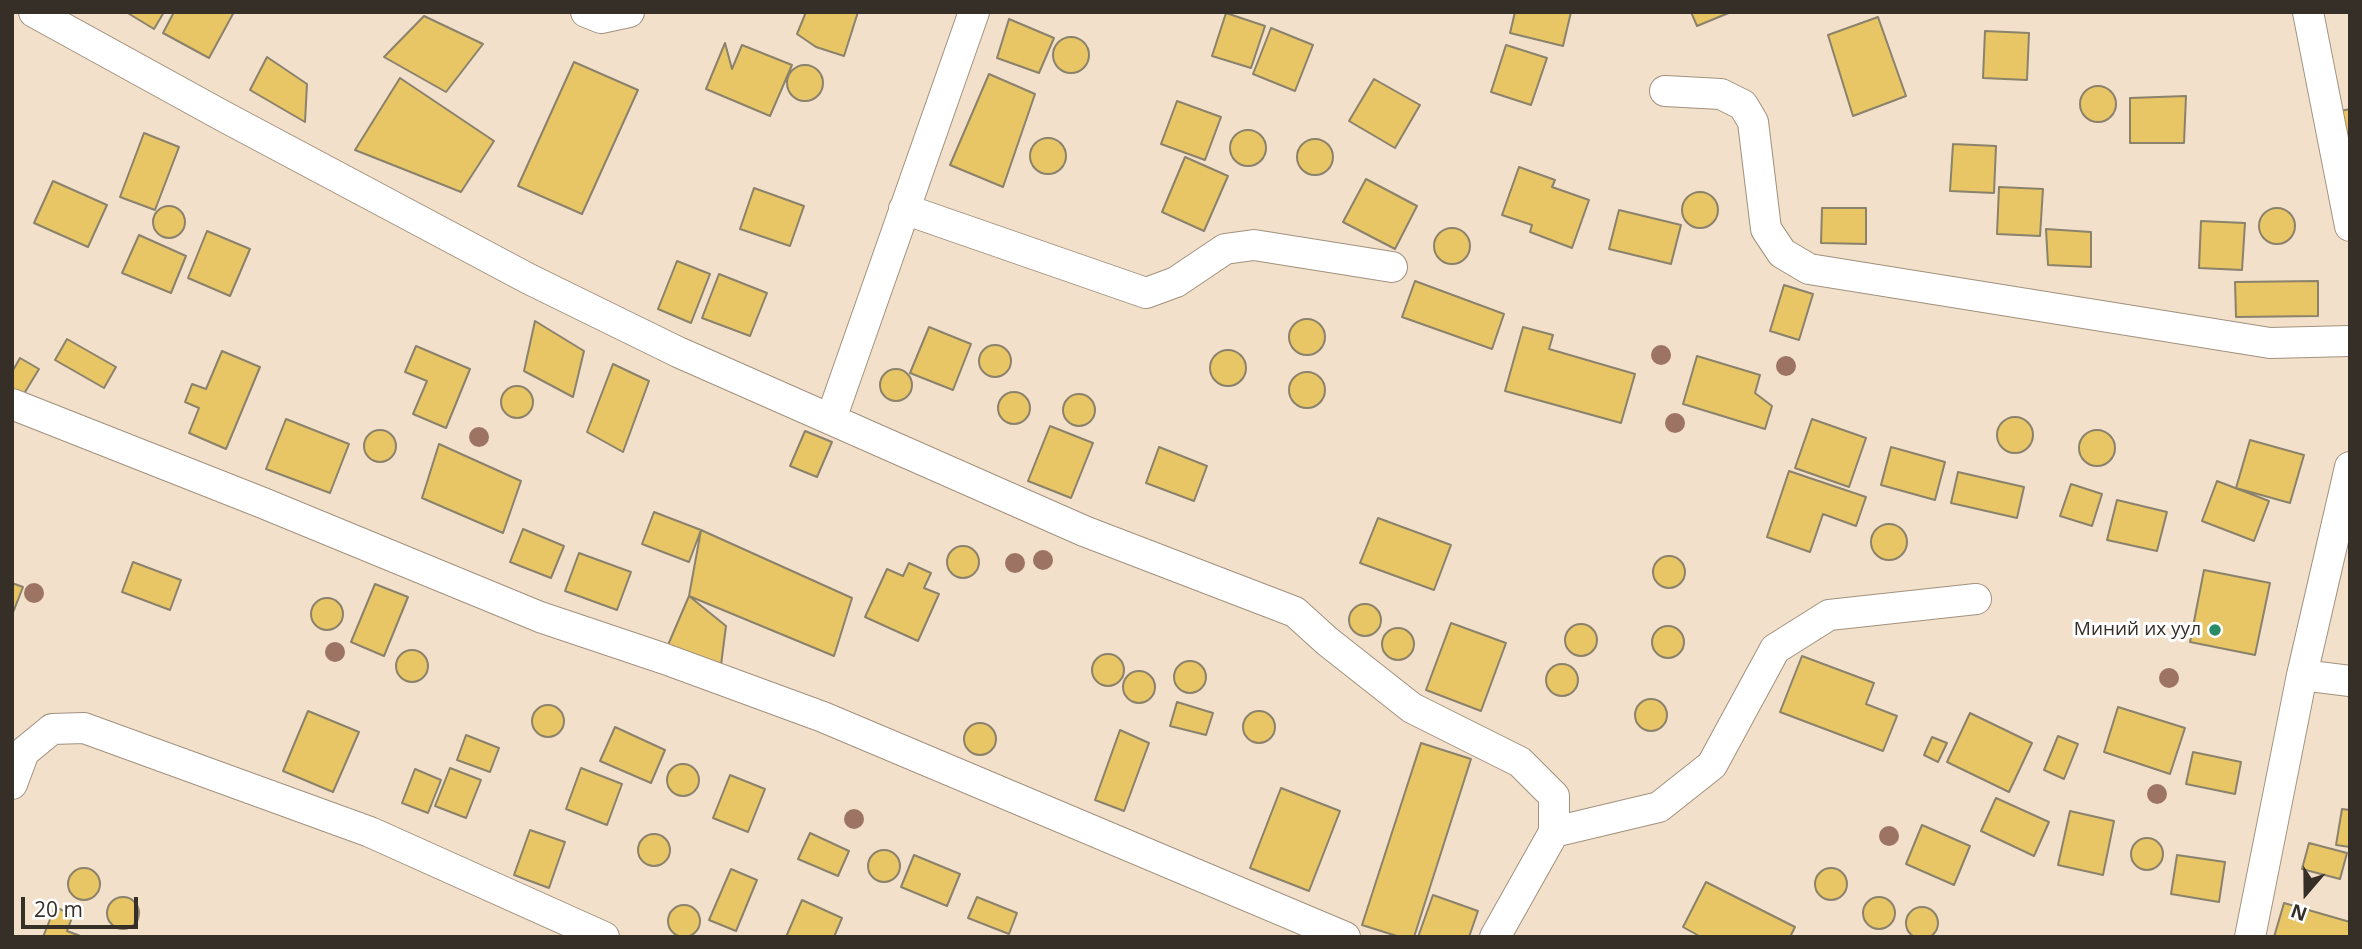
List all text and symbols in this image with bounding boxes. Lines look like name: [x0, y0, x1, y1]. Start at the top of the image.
place label: Миний их уул: [2074, 619, 2201, 641]
marker: Миний их уул: [2207, 622, 2223, 638]
north arrow: [2271, 858, 2341, 928]
scale bar: [24, 883, 142, 927]
text: 20 m: [34, 895, 83, 923]
text: N: [2287, 898, 2311, 928]

